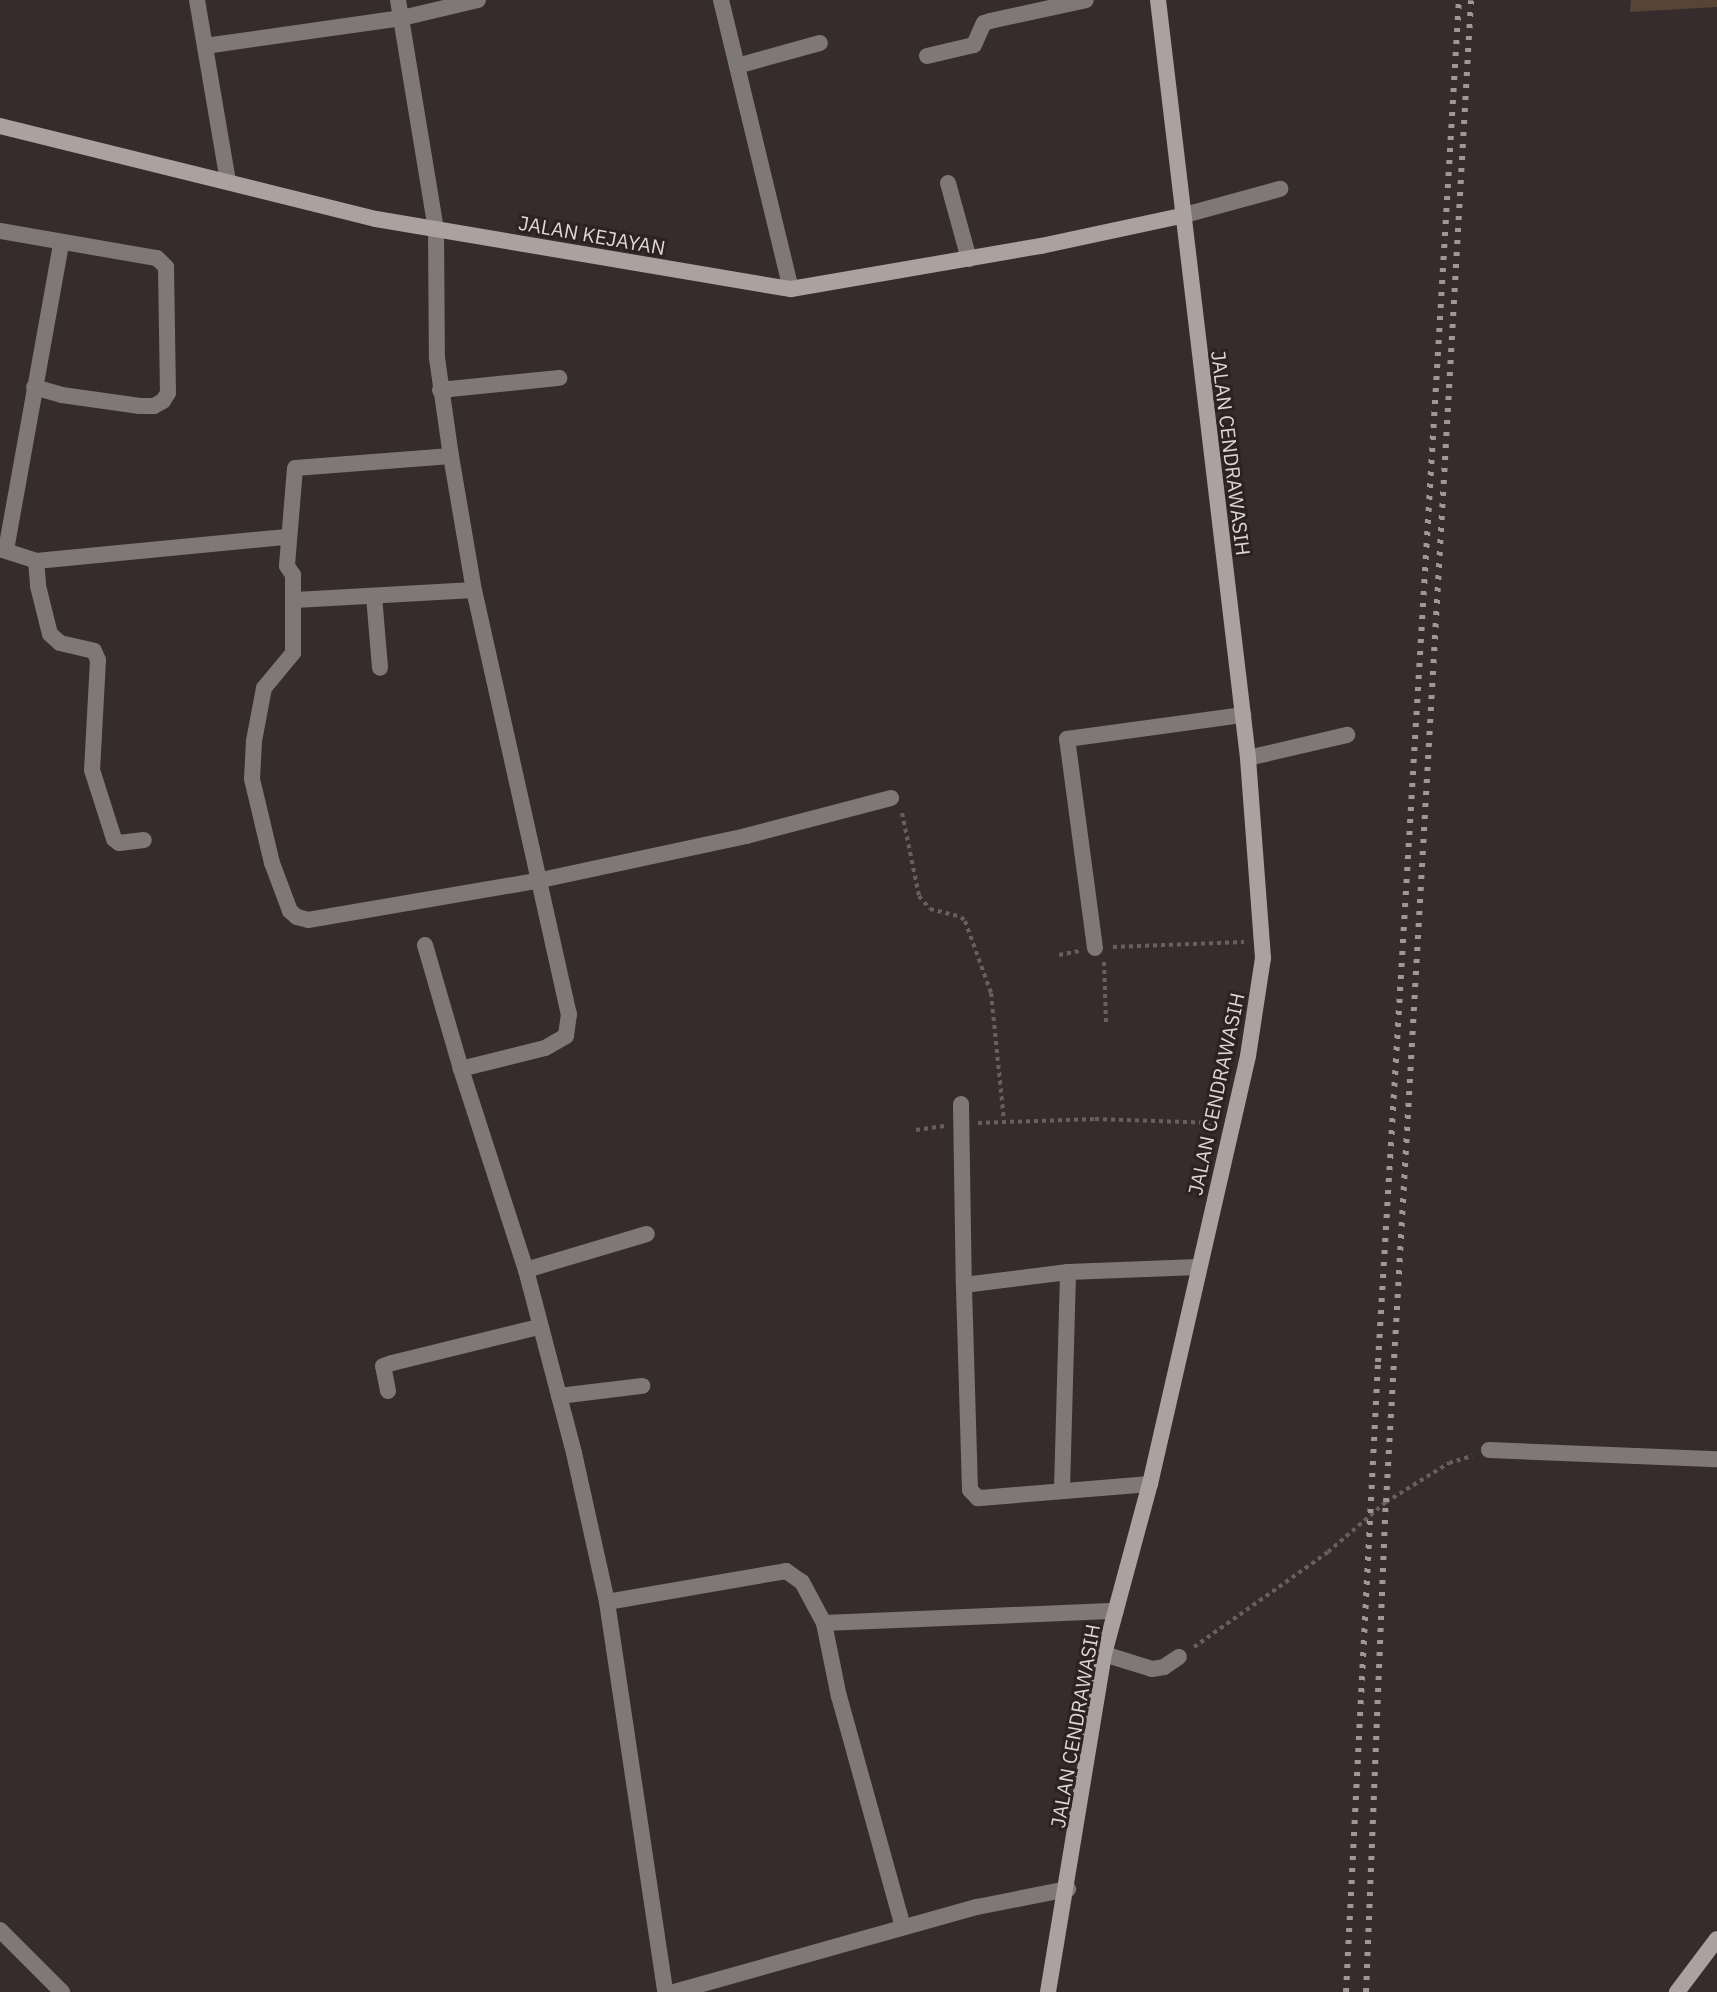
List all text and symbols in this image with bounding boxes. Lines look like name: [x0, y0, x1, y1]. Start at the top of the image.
street label: JALAN KEJAYAN: [517, 210, 667, 260]
street label: JALAN CENDRAWASIH: [1207, 349, 1255, 557]
street label: JALAN CENDRAWASIH: [1183, 991, 1249, 1197]
street label: JALAN CENDRAWASIH: [1045, 1622, 1105, 1830]

